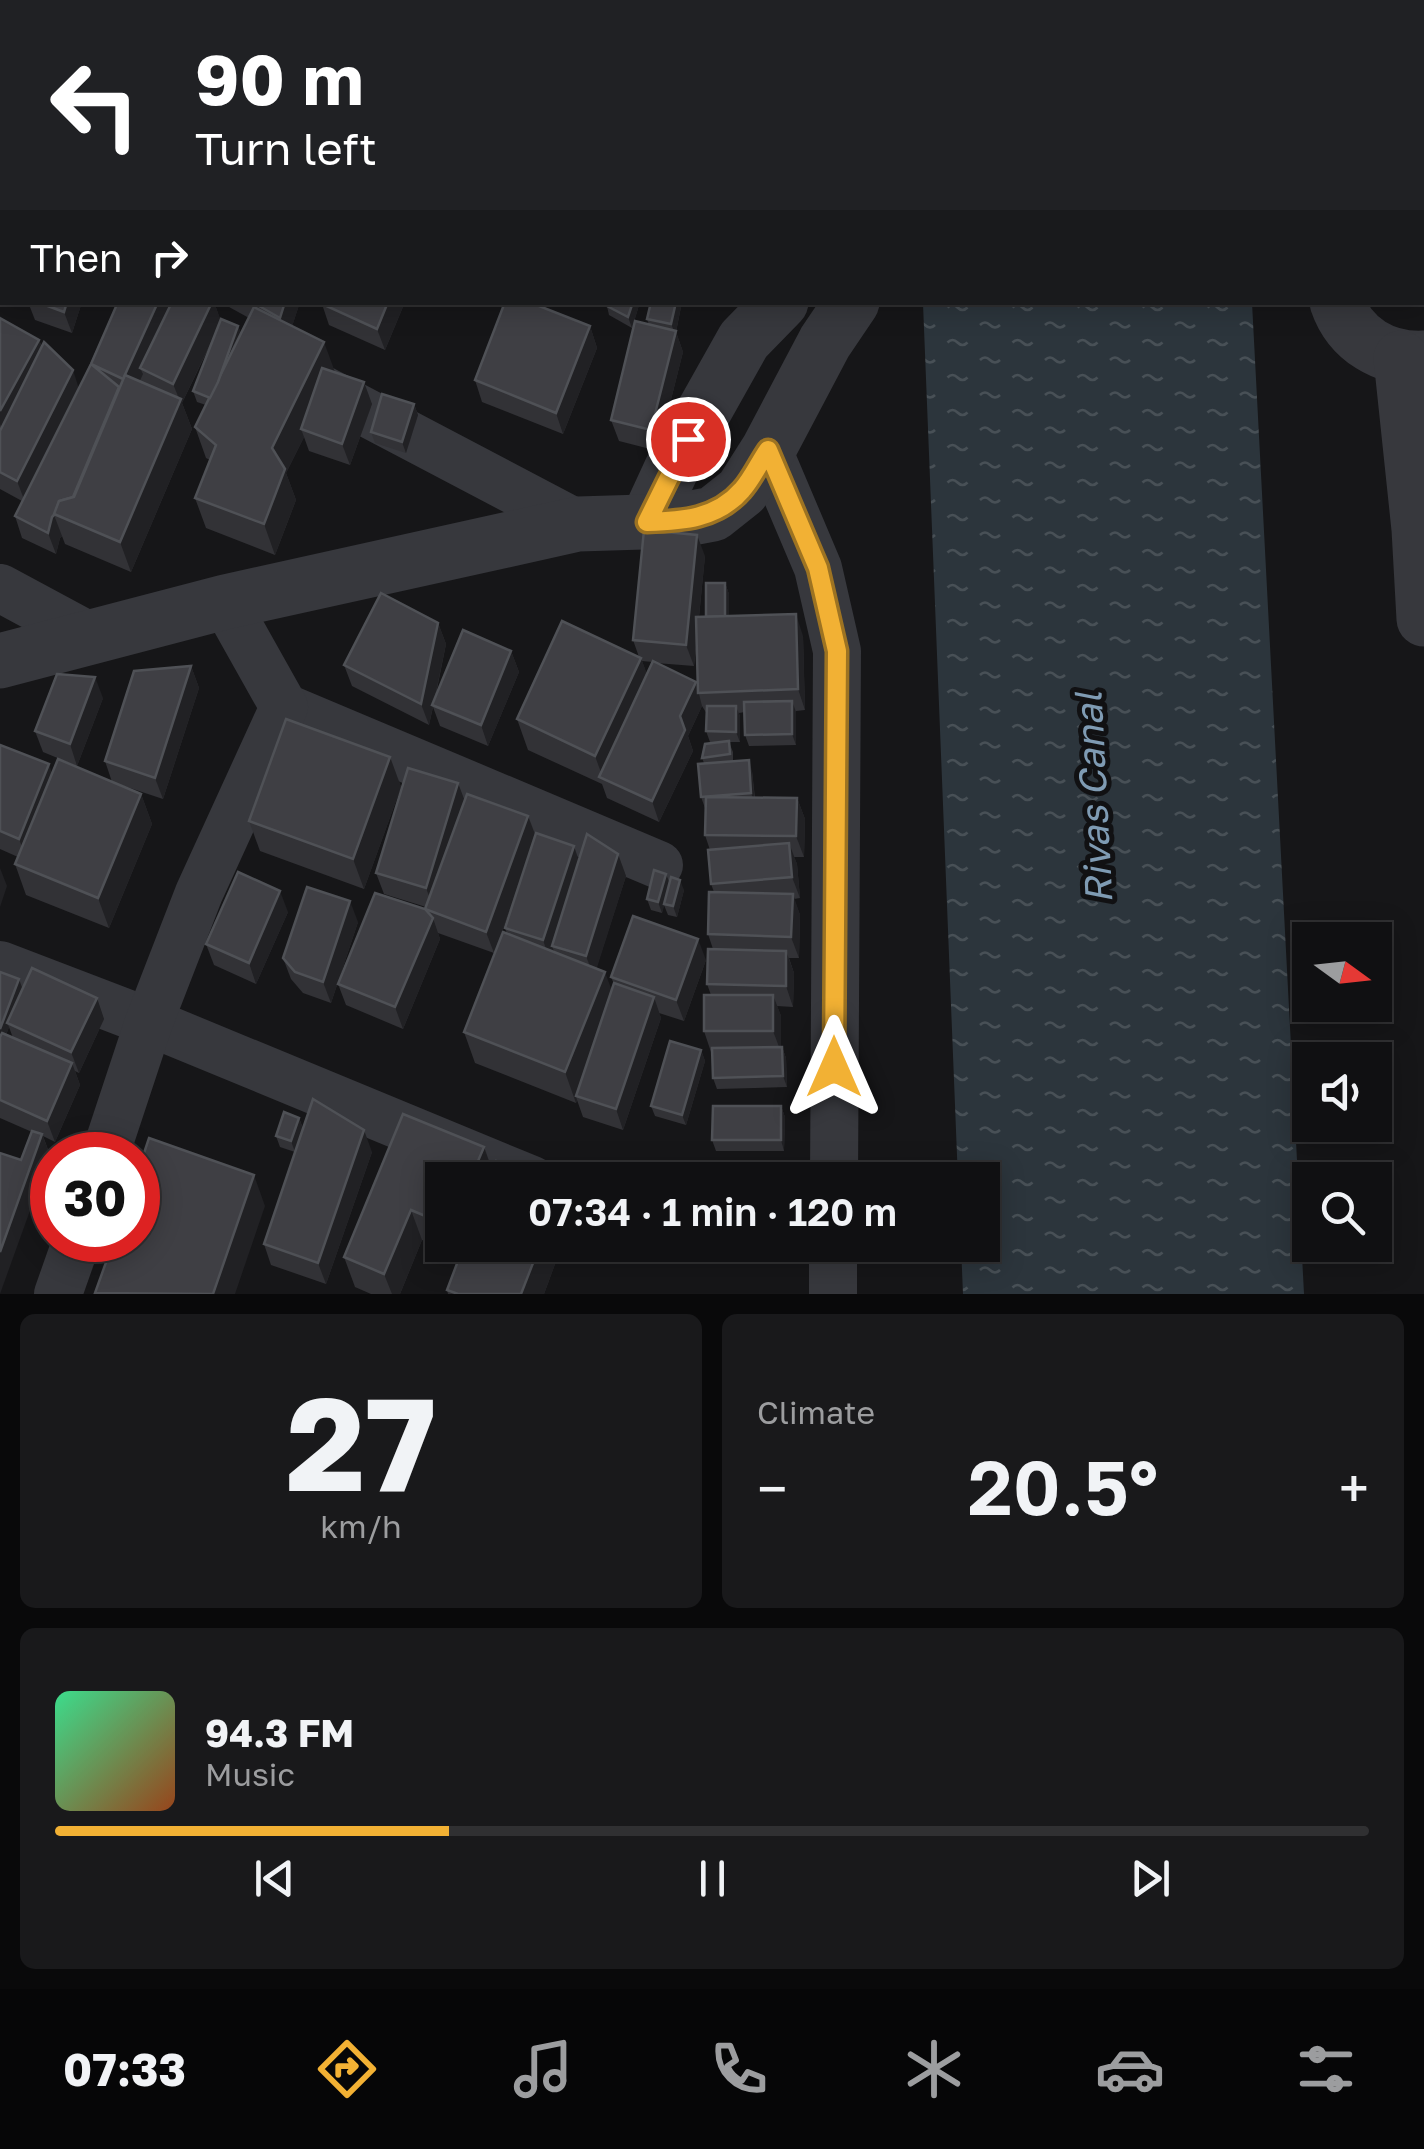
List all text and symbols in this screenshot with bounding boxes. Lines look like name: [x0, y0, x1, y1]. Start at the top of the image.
text: 90 m: [195, 36, 364, 120]
icon: left: [30, 40, 160, 170]
text: Turn left: [195, 121, 377, 175]
icon: right: [142, 230, 197, 285]
text: Then: [30, 235, 122, 280]
pin: [646, 397, 731, 482]
icon: arrive: [661, 412, 716, 467]
water label: Rivas Canal: [1064, 689, 1121, 905]
north arrow: [1292, 922, 1392, 1022]
map controls: [1292, 922, 1392, 1262]
position arrow: [782, 1015, 886, 1119]
button: sound: [1292, 1042, 1392, 1142]
speed limit sign: 30: [30, 1132, 160, 1262]
button: search: [1292, 1162, 1392, 1262]
text: 07:34 · 1 min · 120 m: [528, 1189, 897, 1234]
text: 27: [286, 1364, 436, 1520]
text: Climate: [757, 1393, 875, 1431]
text: 20.5°: [968, 1441, 1158, 1532]
text: −: [757, 1455, 787, 1521]
text: +: [1339, 1455, 1369, 1521]
text: km/h: [320, 1507, 402, 1545]
text: 94.3 FM: [205, 1710, 354, 1755]
text: Music: [205, 1755, 295, 1793]
icon: previous: [247, 1851, 302, 1906]
icon: pause: [685, 1851, 740, 1906]
icon: next: [1123, 1851, 1178, 1906]
icon: directions: [312, 2034, 382, 2104]
icon: music: [508, 2034, 578, 2104]
icon: phone: [704, 2034, 774, 2104]
icon: climate: [899, 2034, 969, 2104]
icon: car: [1095, 2034, 1165, 2104]
icon: filters: [1291, 2034, 1361, 2104]
text: 07:33: [63, 2042, 186, 2096]

